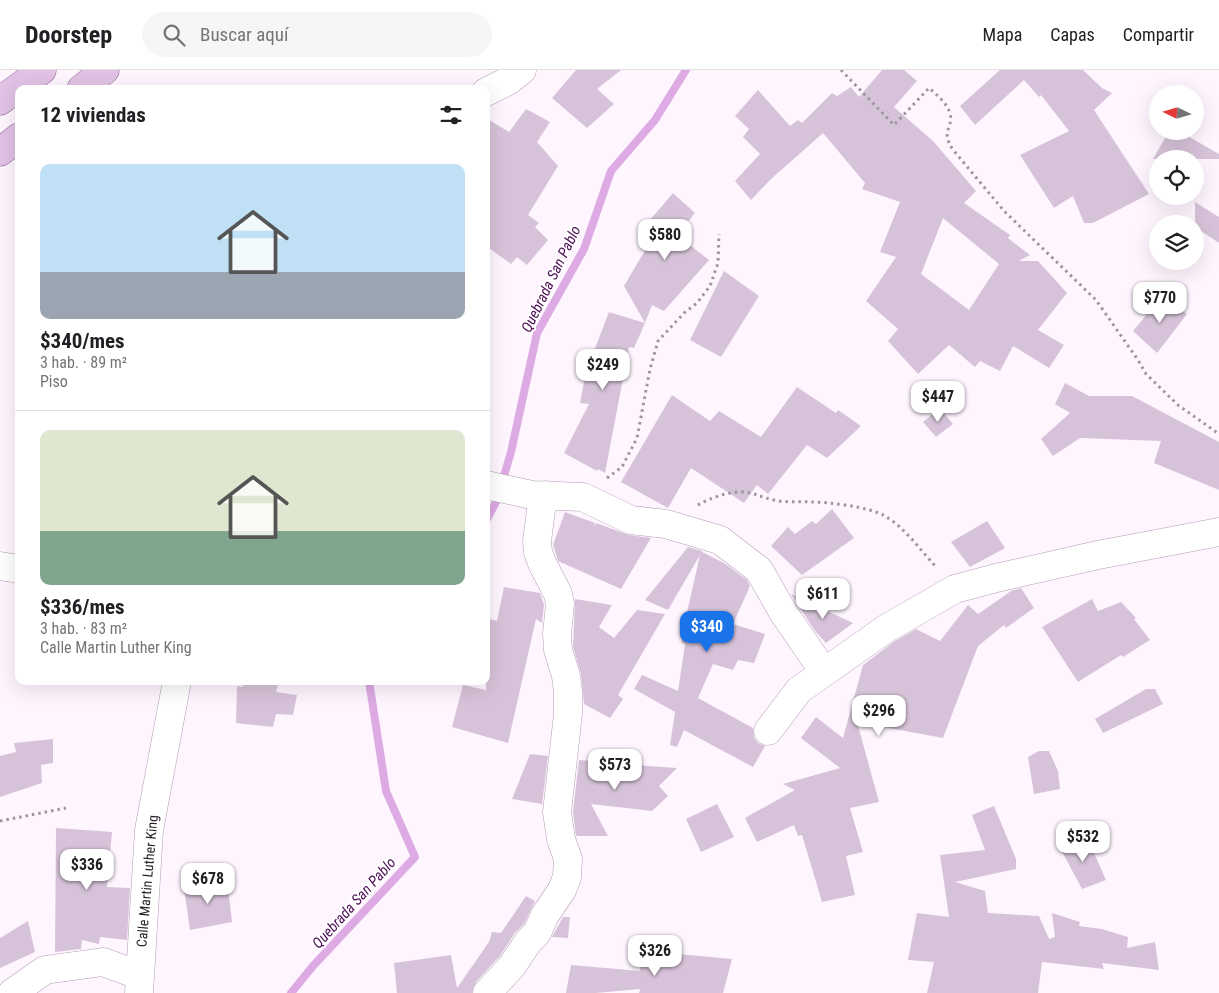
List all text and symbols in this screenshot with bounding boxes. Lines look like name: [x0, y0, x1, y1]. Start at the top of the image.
search box: [142, 12, 492, 57]
text: Doorstep: [25, 21, 112, 49]
icon: search: [160, 21, 188, 49]
text: Buscar aquí: [200, 23, 289, 46]
text: Mapa: [983, 24, 1022, 45]
text: Capas: [1050, 24, 1095, 45]
text: Compartir: [1123, 24, 1194, 45]
north arrow: [1149, 85, 1204, 140]
map controls: [1149, 85, 1204, 270]
icon: filters: [437, 101, 465, 129]
text: 12 viviendas: [40, 103, 146, 127]
button: locate: [1149, 150, 1204, 205]
icon: home: [208, 197, 298, 287]
button: layers: [1149, 215, 1204, 270]
pin: $580: [635, 218, 695, 261]
water label: Quebrada San Pablo: [517, 223, 585, 335]
text: $580: [649, 225, 681, 244]
pin: $770: [1130, 282, 1190, 324]
text: $770: [1144, 288, 1176, 307]
text: $340/mes: [40, 329, 125, 353]
pin: $249: [573, 348, 633, 391]
text: 3 hab. · 89 m²: [40, 353, 127, 372]
text: $249: [587, 355, 619, 374]
text: Piso: [40, 372, 68, 391]
pin: $447: [908, 380, 968, 423]
text: $447: [922, 387, 954, 406]
icon: home: [208, 462, 298, 552]
pin: $611: [793, 578, 853, 620]
text: $611: [807, 584, 839, 603]
text: $336/mes: [40, 595, 125, 619]
pin: $340: [677, 610, 737, 653]
text: $340: [691, 617, 723, 636]
text: 3 hab. · 83 m²: [40, 619, 127, 638]
text: Calle Martin Luther King: [40, 638, 192, 657]
pin: $296: [849, 694, 909, 737]
text: $296: [863, 701, 895, 720]
pin: $573: [585, 748, 645, 791]
text: $573: [599, 755, 631, 774]
street label: Calle Martin Luther King: [133, 814, 161, 948]
pin: $532: [1053, 820, 1113, 863]
text: $532: [1067, 827, 1099, 846]
pin: $336: [57, 848, 117, 891]
water label: Quebrada San Pablo: [308, 854, 400, 952]
text: $336: [71, 855, 103, 874]
pin: $678: [178, 862, 238, 905]
text: $678: [192, 869, 224, 888]
pin: $326: [625, 934, 685, 977]
text: $326: [639, 941, 671, 960]

